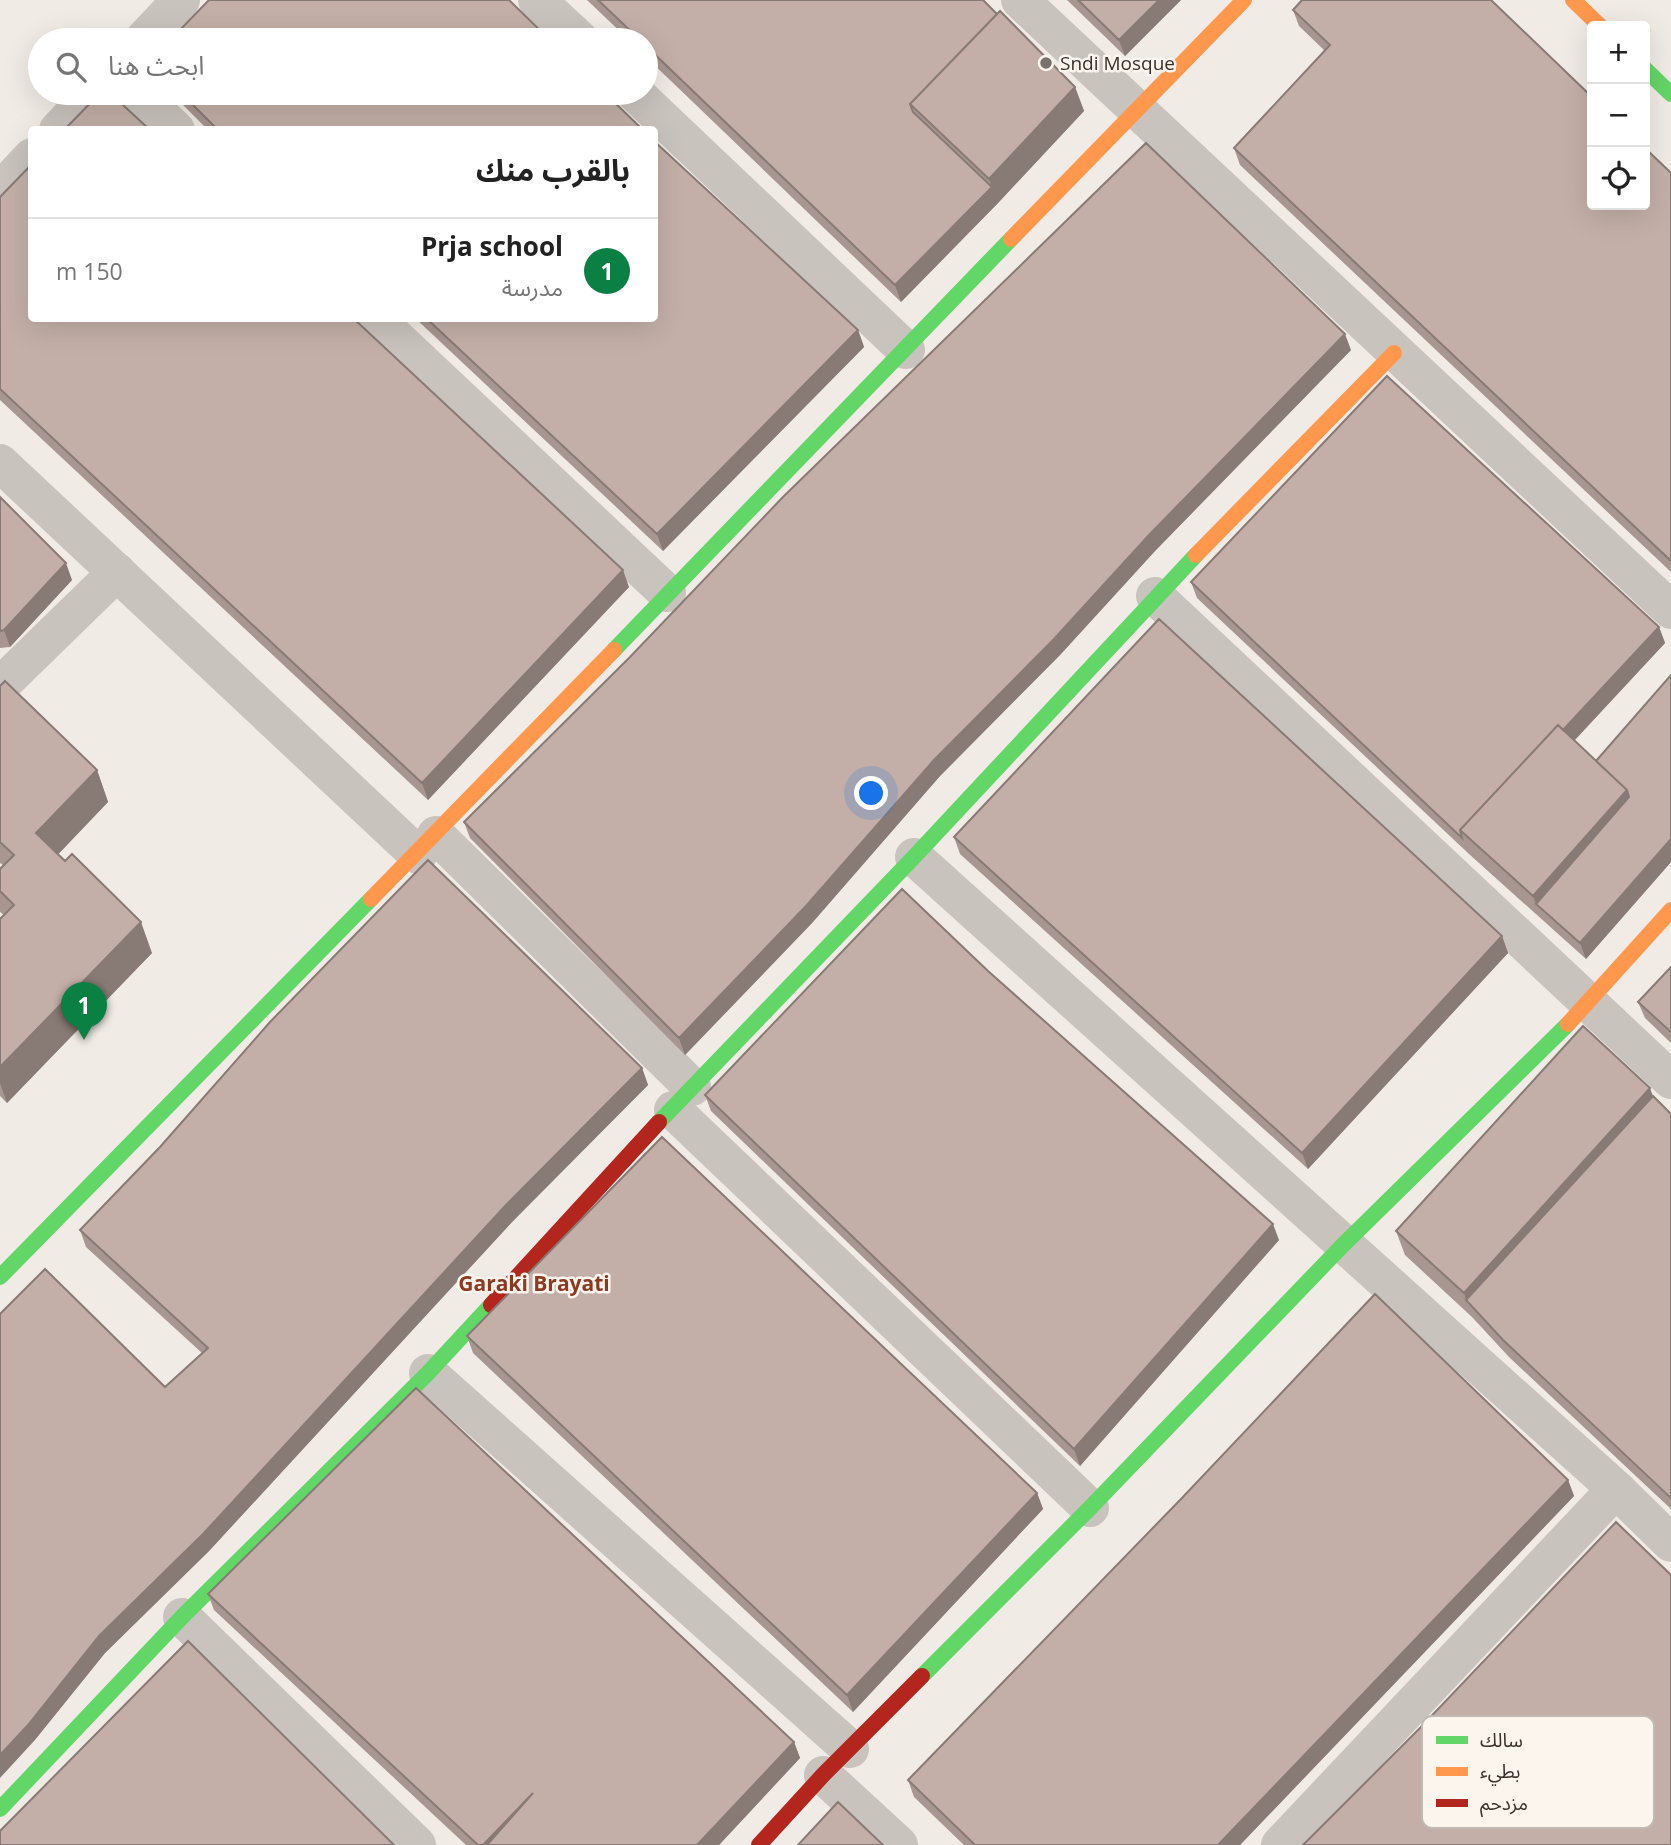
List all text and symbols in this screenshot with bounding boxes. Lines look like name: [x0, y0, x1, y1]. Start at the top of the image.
map controls: [1587, 21, 1650, 210]
button: +: [1587, 21, 1650, 84]
search box: [28, 28, 658, 105]
text: ابحث هنا: [108, 47, 204, 83]
icon: search: [52, 48, 90, 86]
place label: Sndi Mosque: [1060, 50, 1175, 76]
marker: Sndi Mosque: [1038, 55, 1054, 71]
button: −: [1587, 84, 1650, 147]
button: locate: [1587, 147, 1650, 210]
text: بالقرب منك: [476, 149, 630, 190]
text: Prja school: [421, 228, 563, 264]
text: 150 m: [56, 255, 123, 287]
text: 1: [600, 255, 614, 287]
text: مدرسة: [502, 271, 563, 303]
your location: [854, 776, 888, 810]
pin: 1: [61, 982, 107, 1040]
district label: Garaki Brayati: [458, 1269, 610, 1297]
legend: [1422, 1716, 1654, 1828]
text: سالك: [1480, 1727, 1523, 1753]
text: بطيء: [1480, 1758, 1520, 1786]
text: مزدحم: [1480, 1790, 1528, 1818]

